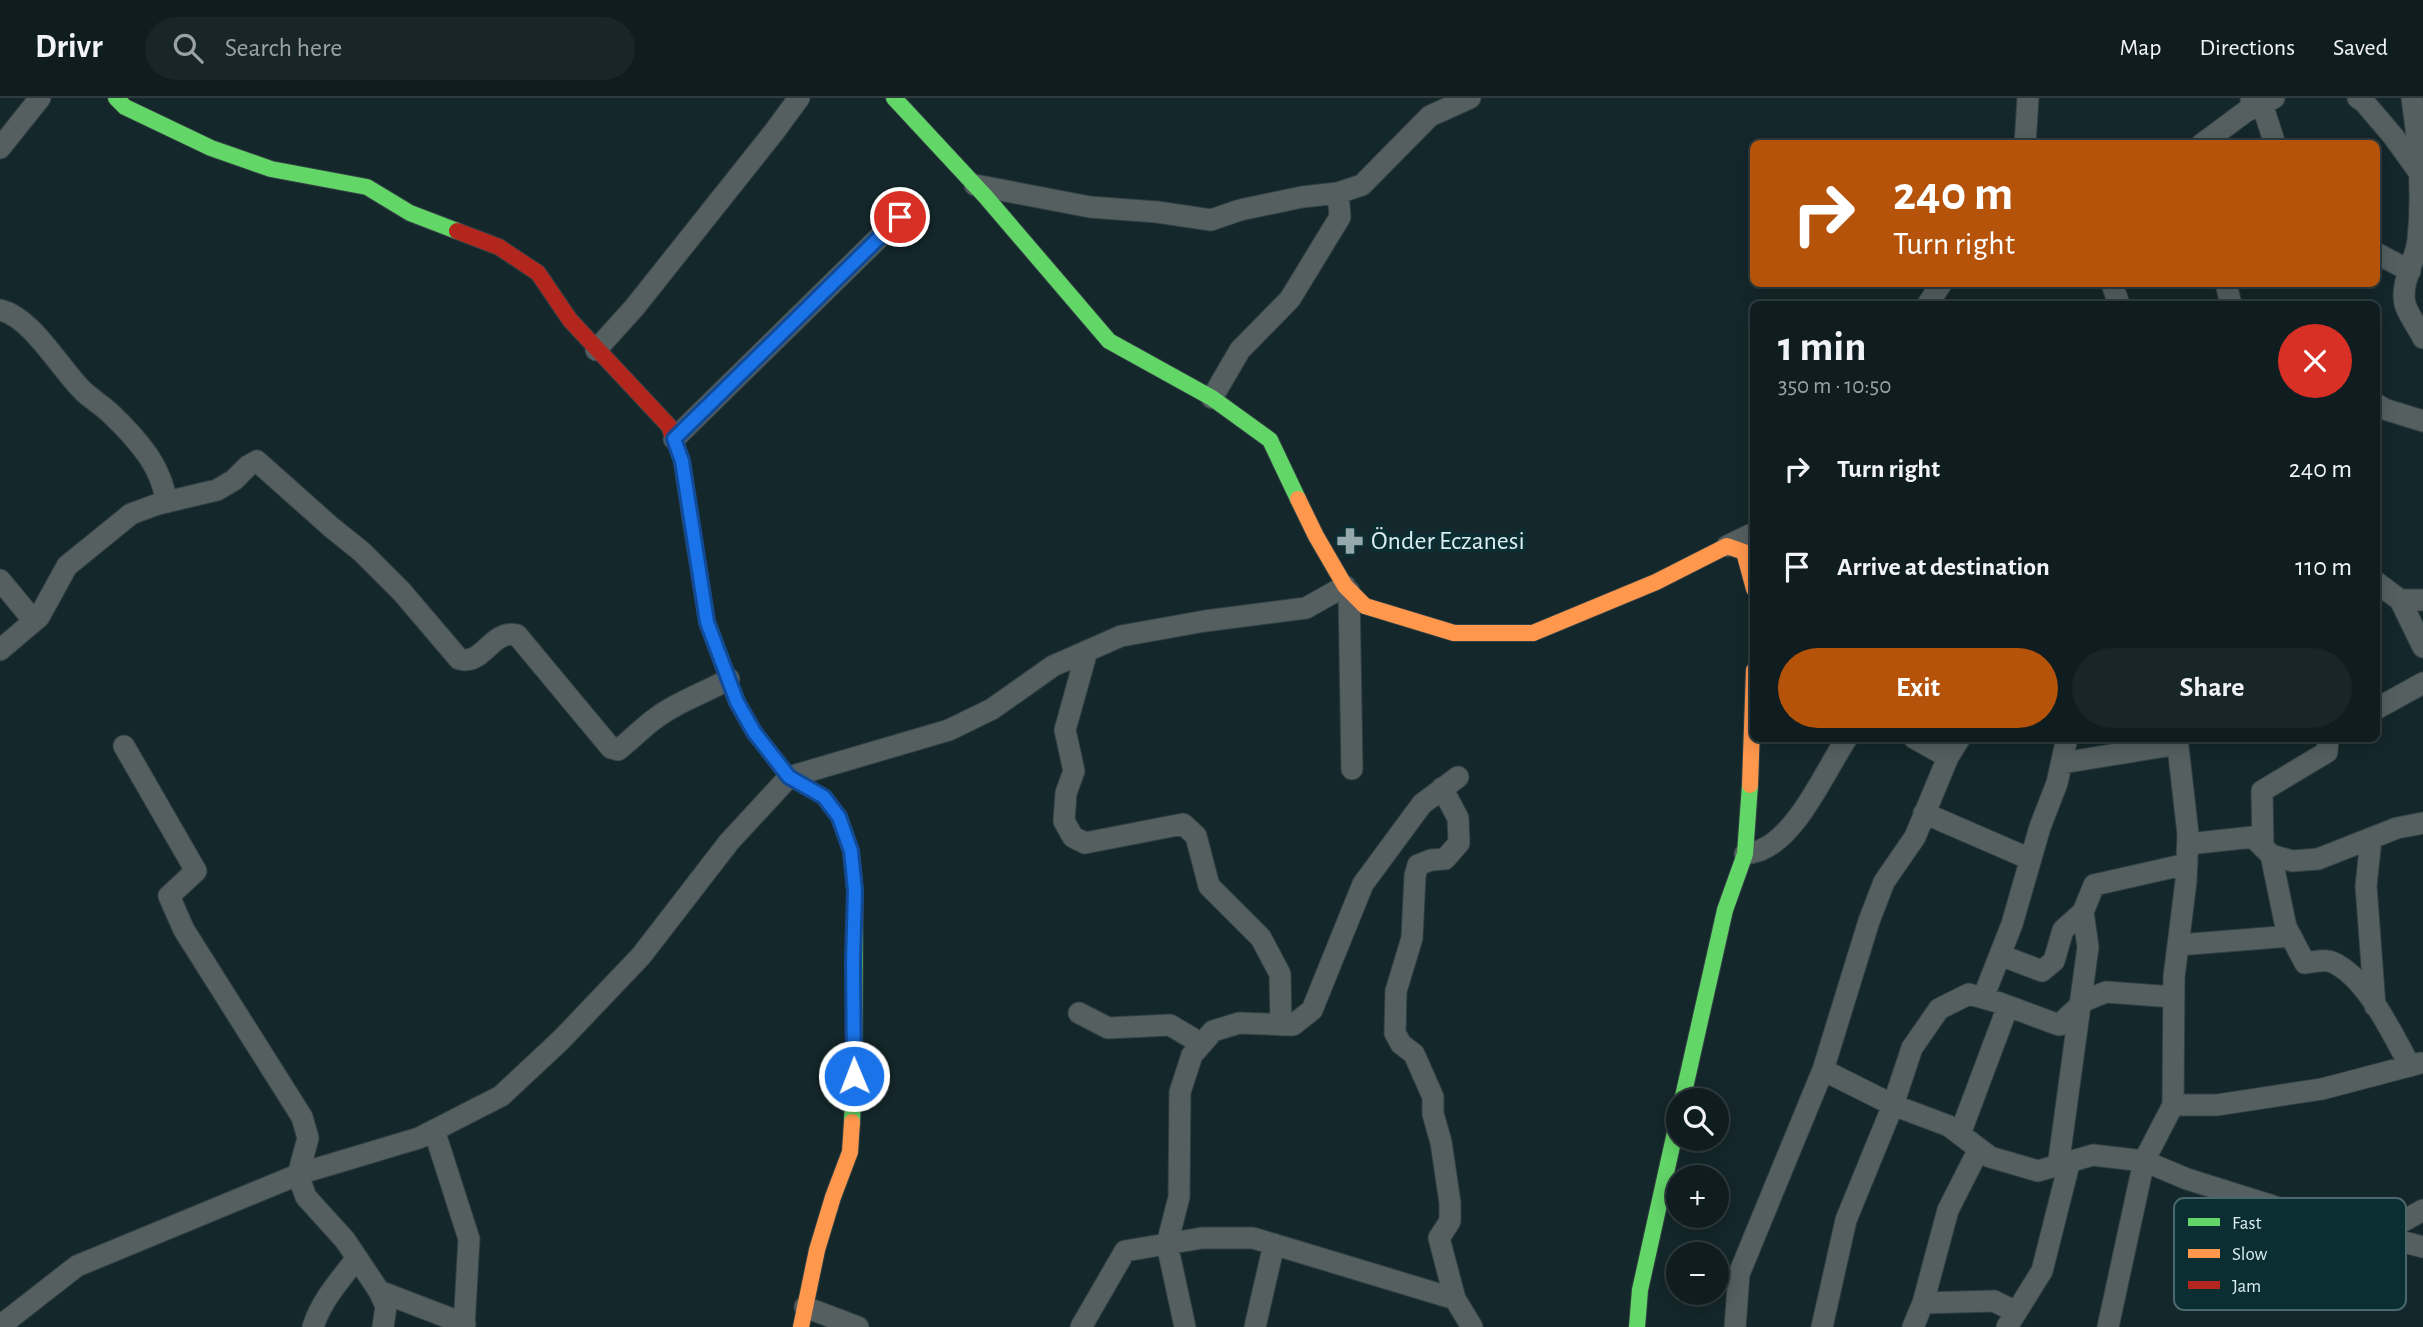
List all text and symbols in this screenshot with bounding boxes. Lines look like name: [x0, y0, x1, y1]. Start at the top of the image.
search box: [145, 17, 635, 80]
icon: search: [169, 29, 207, 67]
text: Drivr: [35, 31, 103, 64]
text: Search here: [225, 35, 342, 61]
text: Map: [2119, 36, 2161, 60]
text: Directions: [2199, 36, 2295, 60]
text: Saved: [2333, 36, 2388, 60]
icon: right: [1778, 168, 1869, 259]
text: 240 m: [1893, 170, 2013, 219]
pin: [870, 187, 930, 247]
icon: arrive: [881, 198, 919, 236]
text: Turn right: [1893, 228, 2015, 260]
button: close: [2278, 324, 2352, 398]
text: 1 min: [1778, 326, 1867, 368]
text: 350 m · 10:50: [1778, 375, 1891, 398]
icon: right: [1778, 450, 1816, 488]
text: Turn right: [1837, 456, 1940, 482]
text: 240 m: [2289, 456, 2352, 482]
pharmacy icon: Önder Eczanesi: [1335, 526, 1365, 556]
place label: Önder Eczanesi: [1371, 527, 1525, 554]
icon: arrive: [1778, 548, 1816, 586]
text: Arrive at destination: [1837, 554, 2050, 580]
text: 110 m: [2295, 554, 2352, 580]
button: Exit: [1778, 648, 2058, 728]
button: Share: [2072, 648, 2352, 728]
position arrow: [817, 1039, 891, 1113]
map controls: [1666, 1088, 1729, 1305]
button: search: [1666, 1088, 1729, 1151]
button: +: [1666, 1165, 1729, 1228]
legend: [2174, 1198, 2406, 1310]
text: Fast: [2232, 1214, 2262, 1233]
button: −: [1666, 1242, 1729, 1305]
text: Slow: [2232, 1245, 2268, 1264]
text: Jam: [2232, 1277, 2261, 1296]

